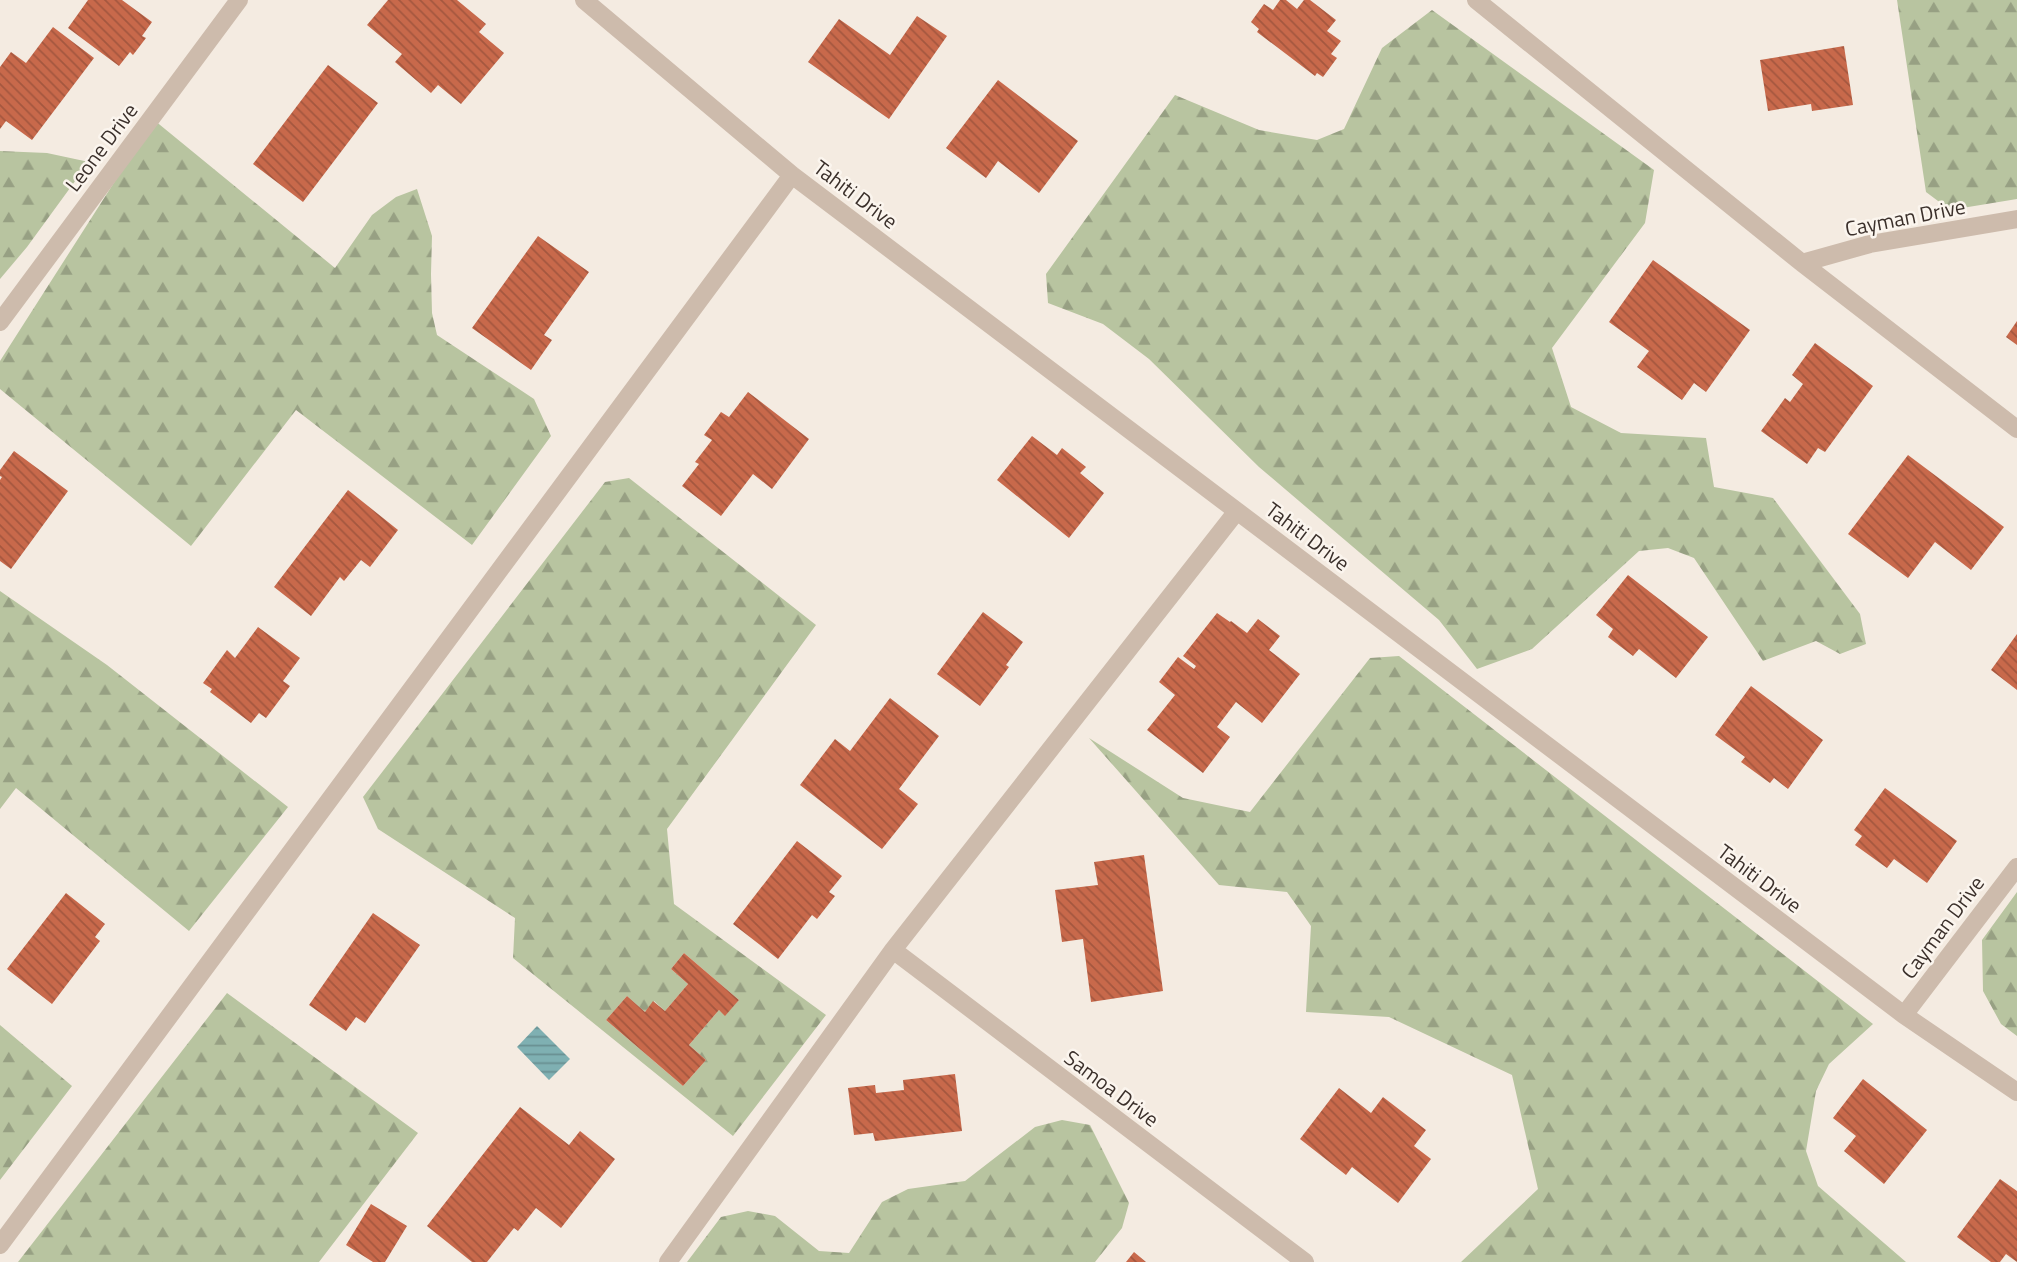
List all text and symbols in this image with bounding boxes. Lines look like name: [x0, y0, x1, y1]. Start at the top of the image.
street label: Leone Drive: [57, 96, 145, 198]
street label: Tahiti Drive: [807, 152, 905, 236]
street label: Cayman Drive: [1842, 190, 1968, 244]
street label: Tahiti Drive: [1259, 494, 1357, 578]
street label: Tahiti Drive: [1711, 836, 1809, 920]
street label: Cayman Drive: [1893, 869, 1991, 985]
street label: Samoa Drive: [1058, 1042, 1166, 1134]

